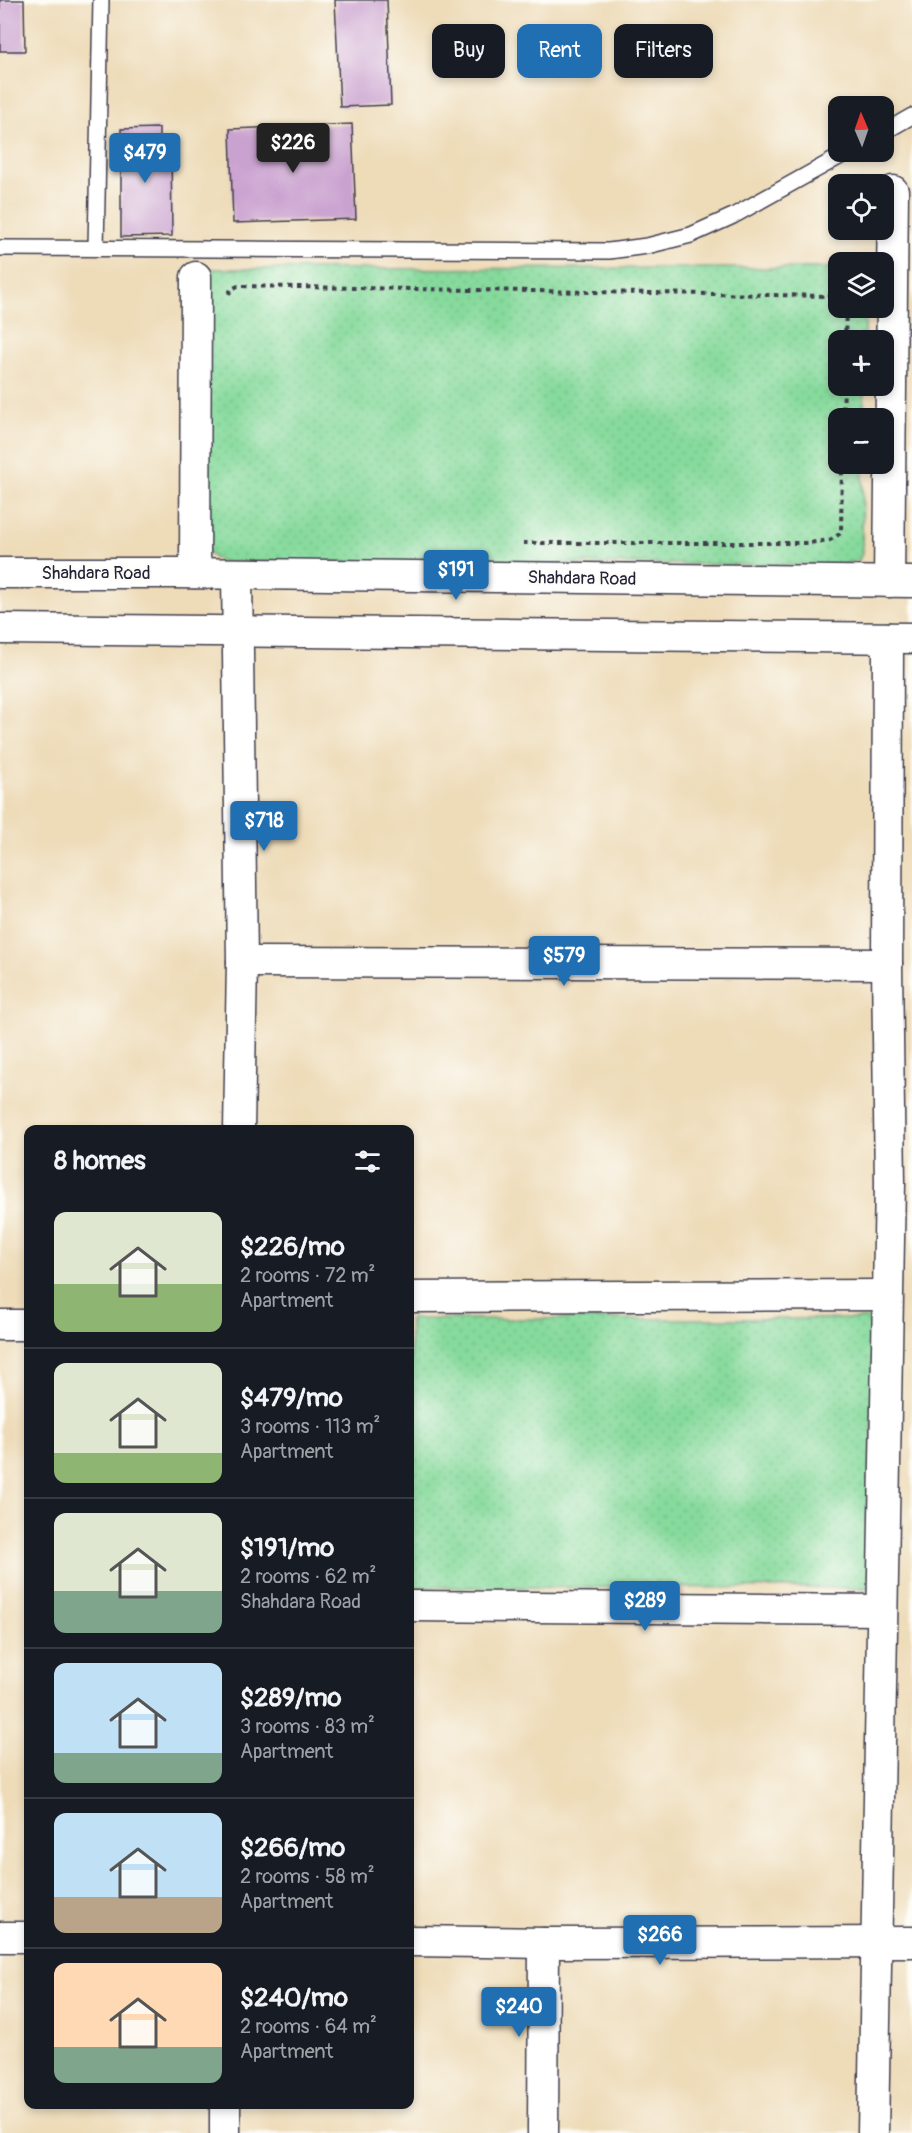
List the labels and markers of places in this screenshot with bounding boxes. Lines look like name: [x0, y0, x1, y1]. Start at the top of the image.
pin: $226: [257, 123, 329, 174]
pin: $479: [109, 133, 181, 184]
pin: $191: [420, 550, 492, 601]
pin: $718: [228, 801, 300, 852]
pin: $579: [528, 936, 600, 987]
pin: $289: [609, 1581, 681, 1632]
pin: $266: [624, 1915, 696, 1966]
pin: $240: [483, 1987, 555, 2038]

